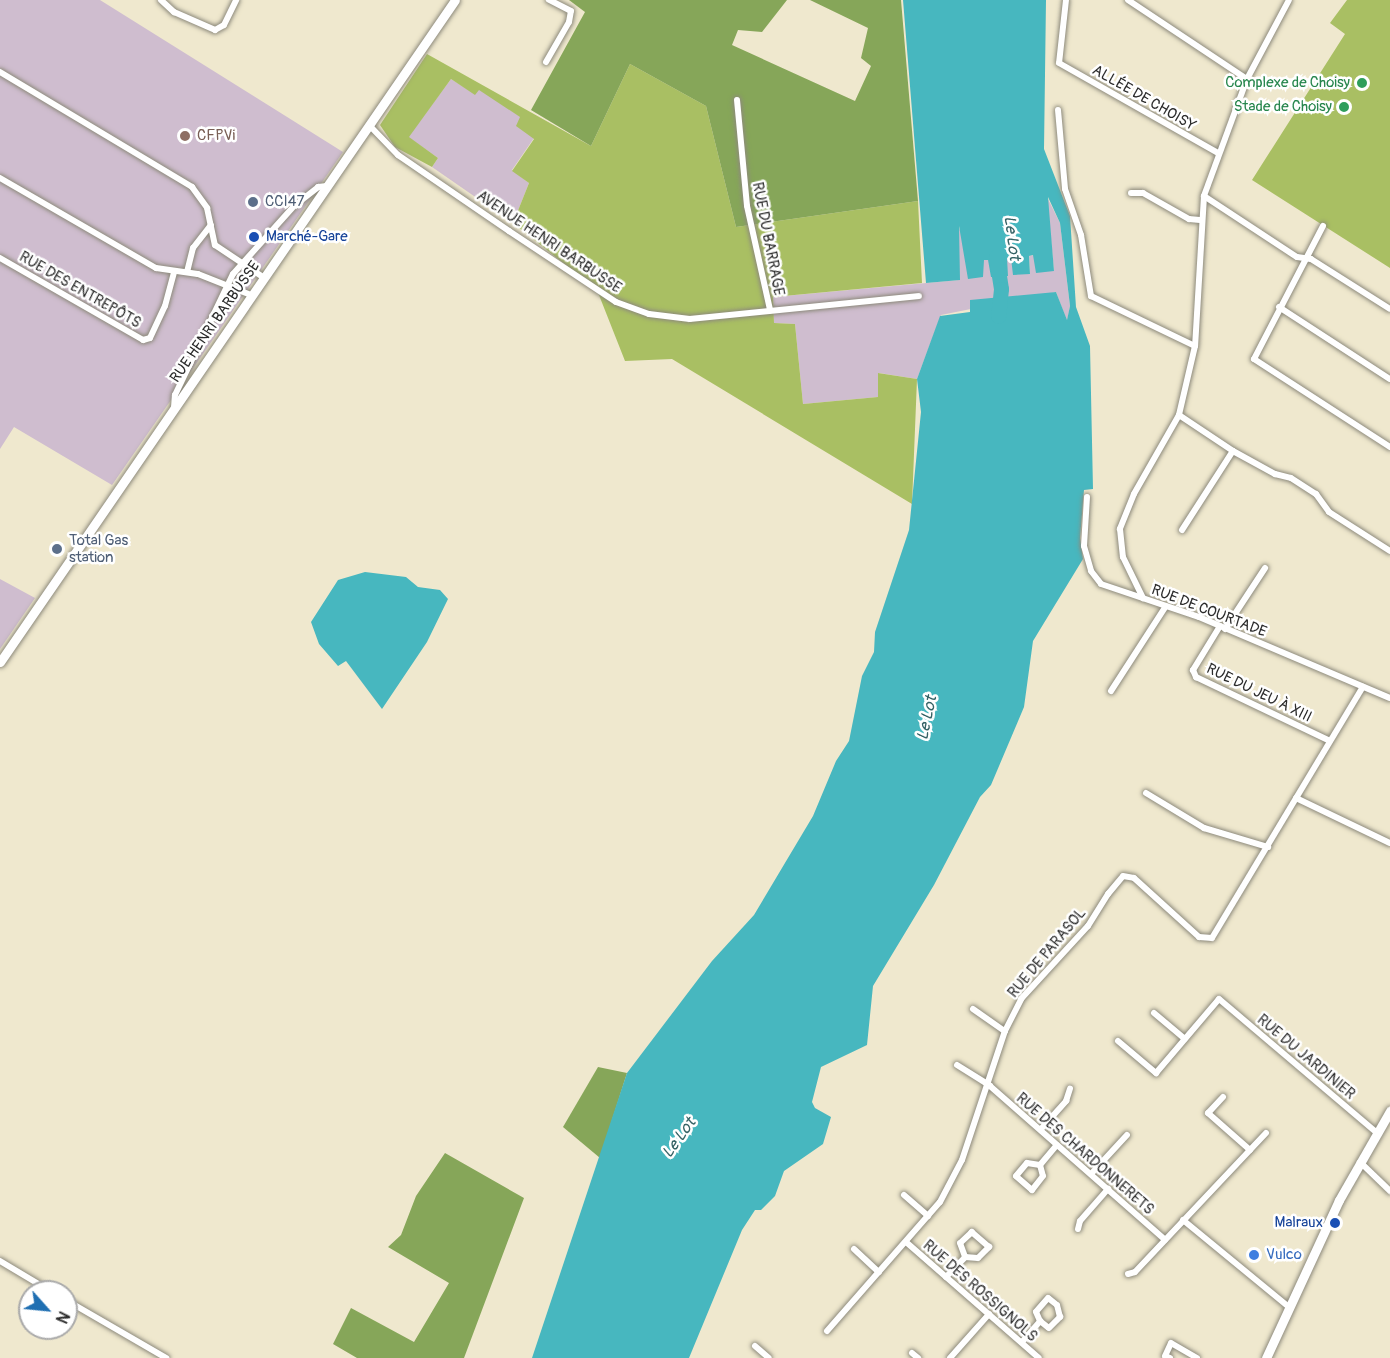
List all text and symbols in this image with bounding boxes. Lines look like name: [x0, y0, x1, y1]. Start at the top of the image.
street label: ALLÉE DE CHOISY: [1089, 61, 1199, 135]
place label: Complexe de Choisy: [1225, 74, 1350, 92]
marker: Complexe de Choisy: [1355, 76, 1369, 90]
place label: Stade de Choisy: [1234, 98, 1332, 116]
marker: Stade de Choisy: [1337, 100, 1351, 114]
place label: CFPVi: [197, 127, 235, 145]
marker: CFPVi: [178, 129, 192, 143]
street label: RUE DU BARRAGE: [748, 181, 788, 297]
street label: AVENUE HENRI BARBUSSE: [473, 187, 625, 297]
place label: CCI47: [265, 193, 304, 211]
marker: CCI47: [246, 195, 260, 209]
water label: Le Lot: [1000, 215, 1024, 261]
place label: Marché-Gare: [266, 228, 348, 246]
marker: Marché-Gare: [247, 230, 261, 244]
street label: RUE DES ENTREPÔTS: [16, 248, 144, 332]
street label: RUE HENRI BARBUSSE: [166, 258, 264, 386]
place label: Total Gas station: [69, 531, 128, 566]
marker: Total Gas station: [50, 542, 64, 556]
street label: RUE DE COURTADE: [1149, 581, 1269, 641]
street label: RUE DU JEU À XIII: [1203, 660, 1315, 726]
water label: Le Lot: [913, 694, 941, 742]
street label: RUE DE PARASOL: [1004, 904, 1090, 1002]
street label: RUE DU JARDINIER: [1253, 1011, 1359, 1103]
street label: RUE DES CHARDONNERETS: [1012, 1089, 1158, 1219]
water label: Le Lot: [658, 1114, 700, 1162]
place label: Malraux: [1275, 1214, 1323, 1232]
marker: Malraux: [1328, 1216, 1342, 1230]
street label: RUE DES ROSSIGNOLS: [919, 1236, 1041, 1346]
place label: Vulco: [1266, 1246, 1302, 1264]
marker: Vulco: [1247, 1248, 1261, 1262]
north arrow: [18, 1280, 78, 1340]
text: N: [51, 1308, 74, 1327]

